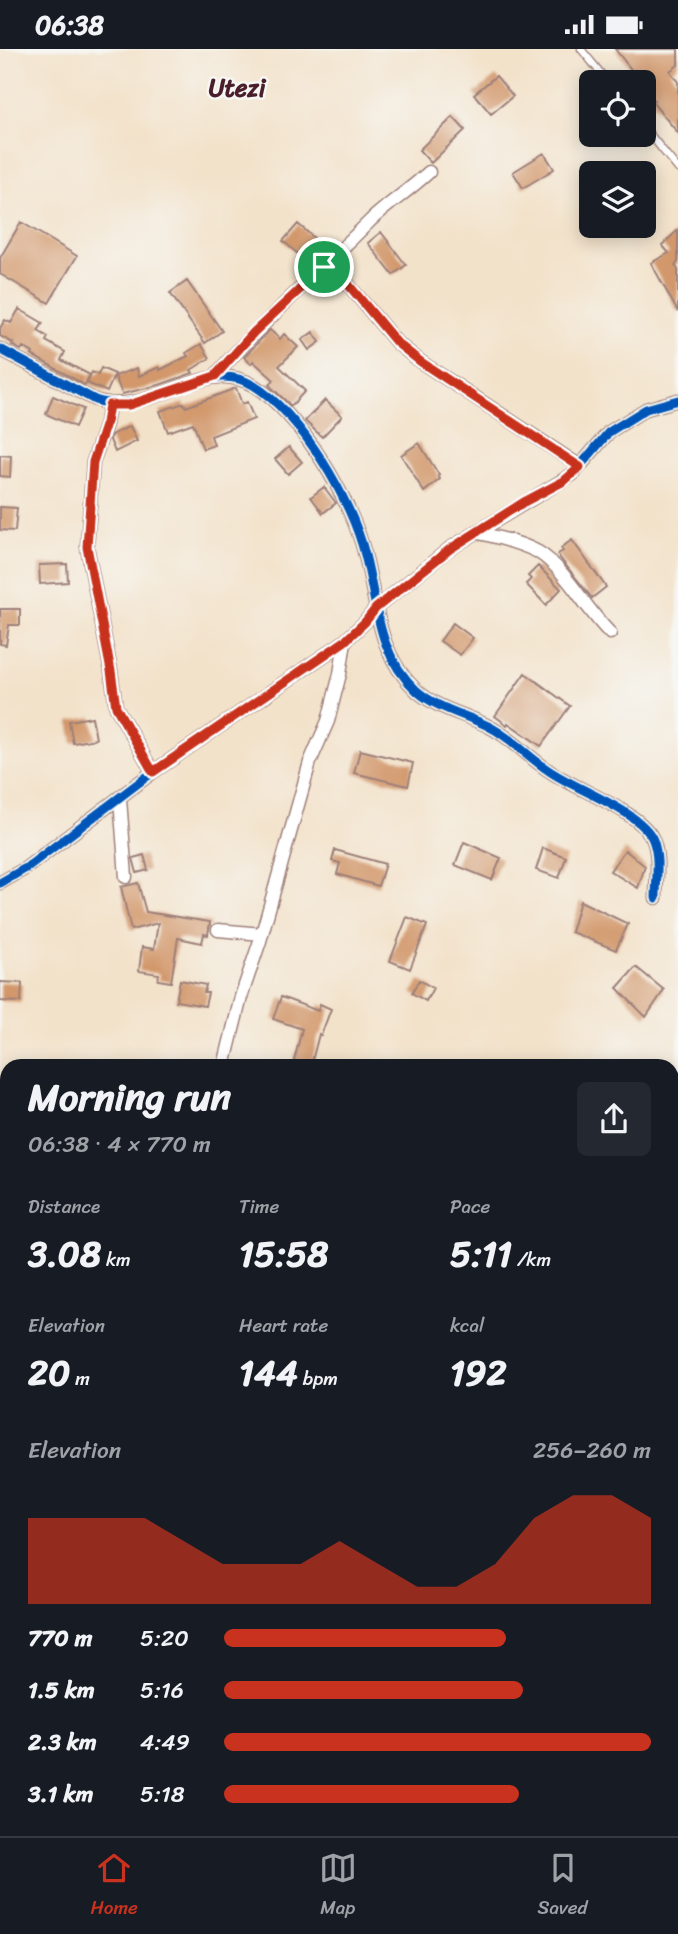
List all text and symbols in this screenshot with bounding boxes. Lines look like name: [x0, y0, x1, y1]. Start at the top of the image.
text: 06:38: [35, 2, 104, 48]
district label: Utezi: [209, 67, 267, 109]
map controls: [579, 70, 656, 238]
button: locate: [579, 70, 656, 147]
button: layers: [579, 161, 656, 238]
pin: [294, 237, 354, 297]
icon: arrive: [305, 248, 343, 286]
text: Morning run: [28, 1064, 231, 1131]
button: share: [577, 1082, 651, 1156]
text: 06:38 · 4 × 770 m: [28, 1124, 211, 1165]
text: Distance: [28, 1190, 100, 1223]
text: Time: [239, 1190, 279, 1223]
text: Pace: [450, 1190, 490, 1223]
text: 3.08: [28, 1223, 101, 1285]
text: 15:58: [239, 1223, 328, 1285]
text: 5:11: [450, 1223, 512, 1285]
text: km: [101, 1243, 131, 1276]
text: /km: [512, 1243, 551, 1276]
text: Elevation: [28, 1309, 105, 1342]
text: Heart rate: [239, 1309, 328, 1342]
text: kcal: [450, 1309, 485, 1342]
text: 20: [28, 1342, 70, 1404]
text: 144: [239, 1342, 298, 1404]
text: 192: [450, 1342, 507, 1404]
text: m: [70, 1362, 90, 1395]
text: bpm: [298, 1362, 338, 1395]
text: Elevation: [28, 1430, 121, 1471]
text: 256–260 m: [533, 1430, 651, 1471]
text: 770 m: [28, 1618, 92, 1659]
text: 5:20: [140, 1618, 189, 1659]
text: 1.5 km: [28, 1670, 95, 1711]
text: 5:16: [140, 1670, 184, 1711]
text: 2.3 km: [28, 1722, 97, 1763]
text: 4:49: [140, 1722, 190, 1763]
text: 3.1 km: [28, 1774, 93, 1815]
text: 5:18: [140, 1774, 185, 1815]
tab: Home: [90, 1849, 138, 1924]
tab: Map: [319, 1849, 357, 1924]
tab: Saved: [538, 1849, 588, 1924]

